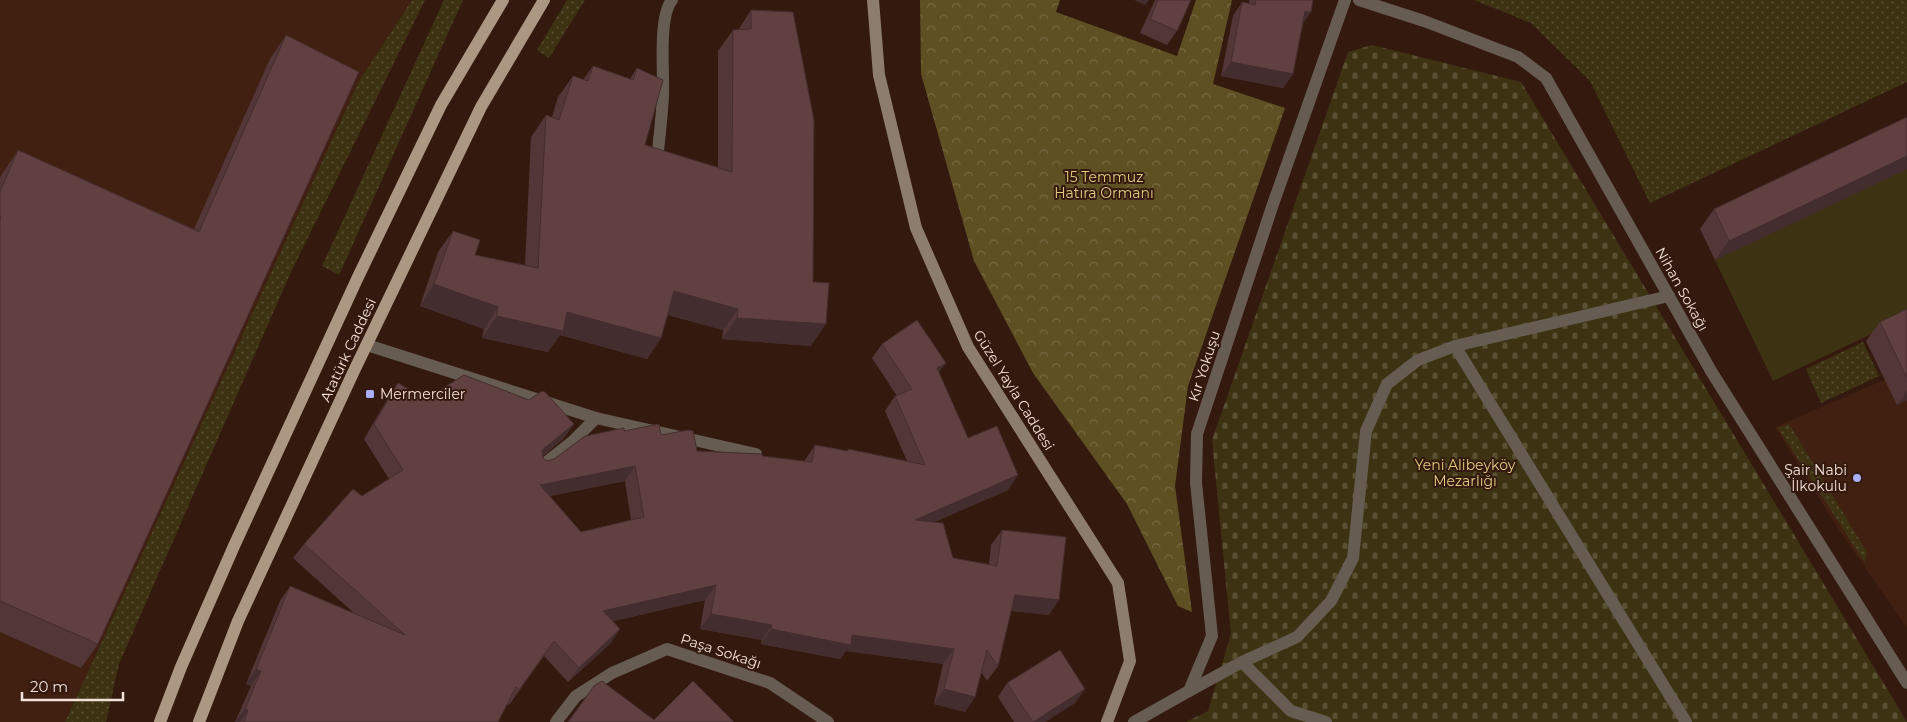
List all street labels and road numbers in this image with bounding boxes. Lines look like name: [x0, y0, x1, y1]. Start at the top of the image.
street label: Nihan Sokağı: [1652, 244, 1712, 334]
street label: Atatürk Caddesi: [316, 295, 380, 405]
street label: Güzel Yayla Caddesi: [970, 326, 1058, 454]
street label: Kır Yokuşu: [1184, 328, 1224, 404]
street label: Paşa Sokağı: [678, 629, 764, 673]

